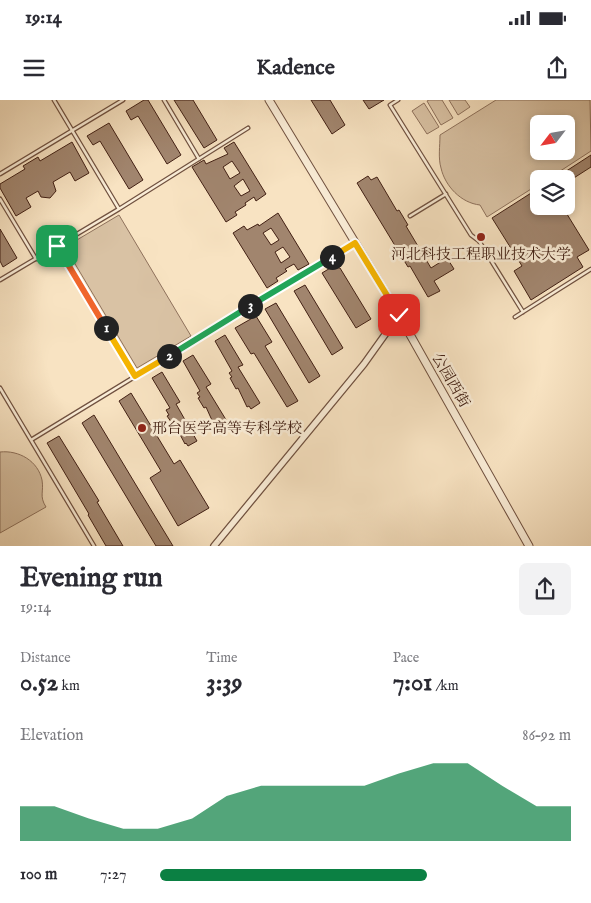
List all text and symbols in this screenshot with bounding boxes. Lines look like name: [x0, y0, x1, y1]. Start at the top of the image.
text: 19:14: [25, 6, 62, 30]
icon: menu: [20, 54, 48, 82]
text: Kadence: [256, 54, 335, 82]
icon: share: [543, 54, 571, 82]
north arrow: [530, 115, 575, 160]
map controls: [530, 115, 575, 215]
button: layers: [530, 170, 575, 215]
pin: [36, 225, 78, 267]
marker: 河北科技工程职业技术大学: [475, 231, 487, 243]
icon: arrive: [43, 232, 71, 260]
pin: 4: [320, 244, 344, 270]
place label: 河北科技工程职业技术大学: [391, 245, 571, 264]
text: 4: [329, 248, 336, 266]
pin: 3: [238, 294, 262, 318]
pin: [378, 294, 420, 336]
text: 3: [248, 297, 253, 315]
icon: check: [385, 301, 413, 329]
pin: 1: [94, 316, 118, 340]
text: 1: [104, 319, 109, 337]
pin: 2: [156, 344, 182, 368]
text: 2: [166, 347, 173, 365]
street label: 公园西街: [427, 350, 474, 411]
place label: 邢台医学高等专科学校: [152, 419, 302, 438]
marker: 邢台医学高等专科学校: [136, 422, 148, 434]
text: Evening run: [20, 561, 163, 596]
button: share: [519, 563, 571, 615]
text: 19:14: [20, 598, 51, 618]
text: Distance: [20, 649, 71, 667]
text: Time: [206, 649, 237, 667]
text: Pace: [393, 649, 419, 667]
text: 0.52: [20, 667, 58, 699]
text: 3:39: [206, 667, 243, 699]
text: 7:01: [393, 667, 432, 699]
text: km: [58, 677, 80, 695]
text: /km: [432, 677, 459, 695]
text: Elevation: [20, 726, 83, 746]
text: 86–92 m: [522, 726, 571, 746]
text: 100 m: [20, 865, 57, 885]
text: 7:27: [100, 865, 127, 885]

